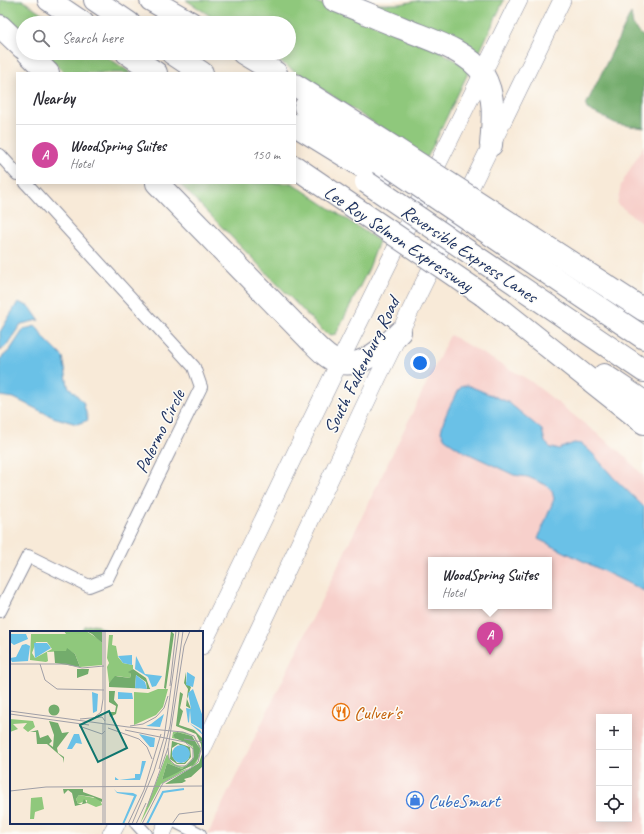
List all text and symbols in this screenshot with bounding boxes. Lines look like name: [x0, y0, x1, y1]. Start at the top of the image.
search box: [16, 16, 296, 60]
icon: search: [30, 27, 52, 49]
text: Search here: [62, 29, 123, 48]
text: Nearby: [32, 88, 75, 109]
text: WoodSpring Suites: [70, 137, 166, 156]
text: A: [42, 147, 48, 163]
text: 150 m: [252, 147, 280, 163]
text: Hotel: [70, 156, 93, 172]
street label: Lee Roy Selmon Expressway: [319, 180, 479, 298]
street label: Reversible Express Lanes: [397, 199, 543, 309]
street label: South Falkenburg Road: [318, 291, 407, 438]
your location: [410, 353, 430, 373]
street label: Palermo Circle: [129, 384, 191, 477]
popup: [428, 557, 552, 609]
text: WoodSpring Suites: [442, 566, 538, 585]
text: Hotel: [442, 585, 465, 601]
pin: A: [477, 622, 503, 655]
inset map: [10, 631, 203, 824]
place label: Culver's: [354, 701, 404, 725]
restaurant icon: Culver's: [331, 702, 351, 722]
map controls: [596, 714, 632, 822]
button: +: [596, 714, 632, 750]
button: −: [596, 750, 632, 786]
button: locate: [596, 786, 632, 822]
place label: CubeSmart: [428, 789, 502, 813]
shop icon: CubeSmart: [405, 790, 425, 810]

